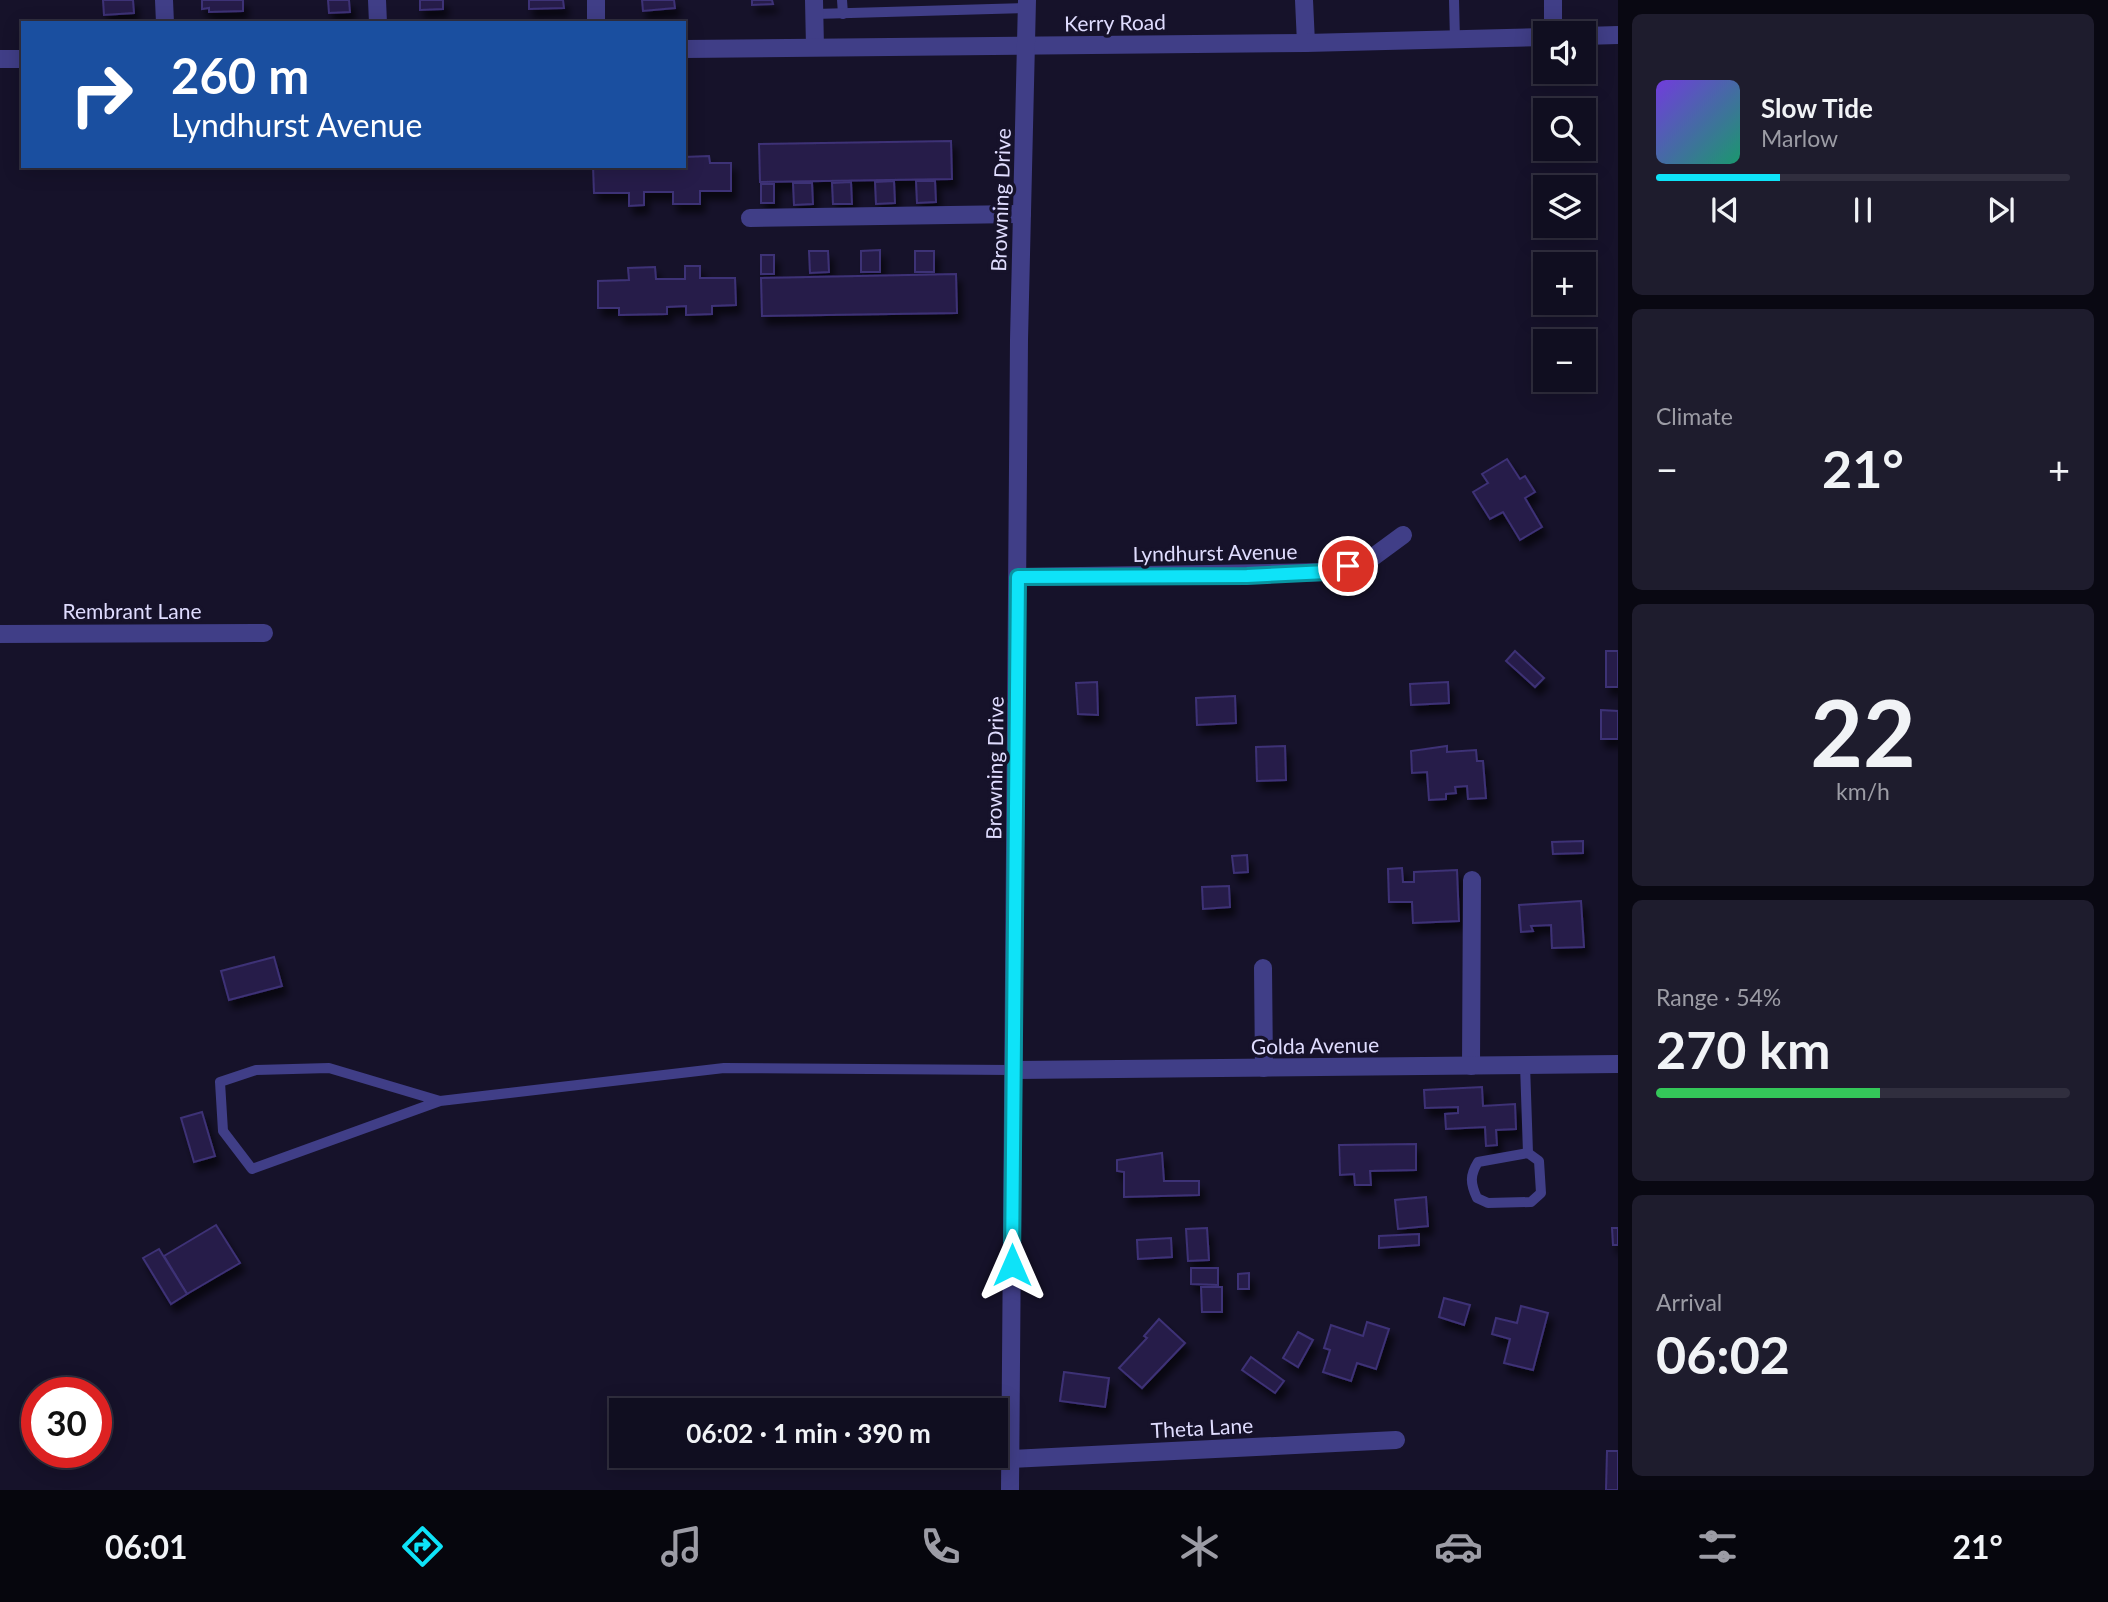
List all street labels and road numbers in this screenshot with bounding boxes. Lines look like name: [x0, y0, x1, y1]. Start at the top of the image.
street label: Kerry Road: [1064, 9, 1166, 35]
street label: Browning Drive: [985, 128, 1015, 272]
street label: Lyndhurst Avenue: [1132, 538, 1298, 566]
street label: Rembrant Lane: [62, 598, 202, 623]
street label: Browning Drive: [980, 696, 1008, 840]
street label: Golda Avenue: [1251, 1031, 1379, 1059]
street label: Theta Lane: [1150, 1412, 1254, 1442]

